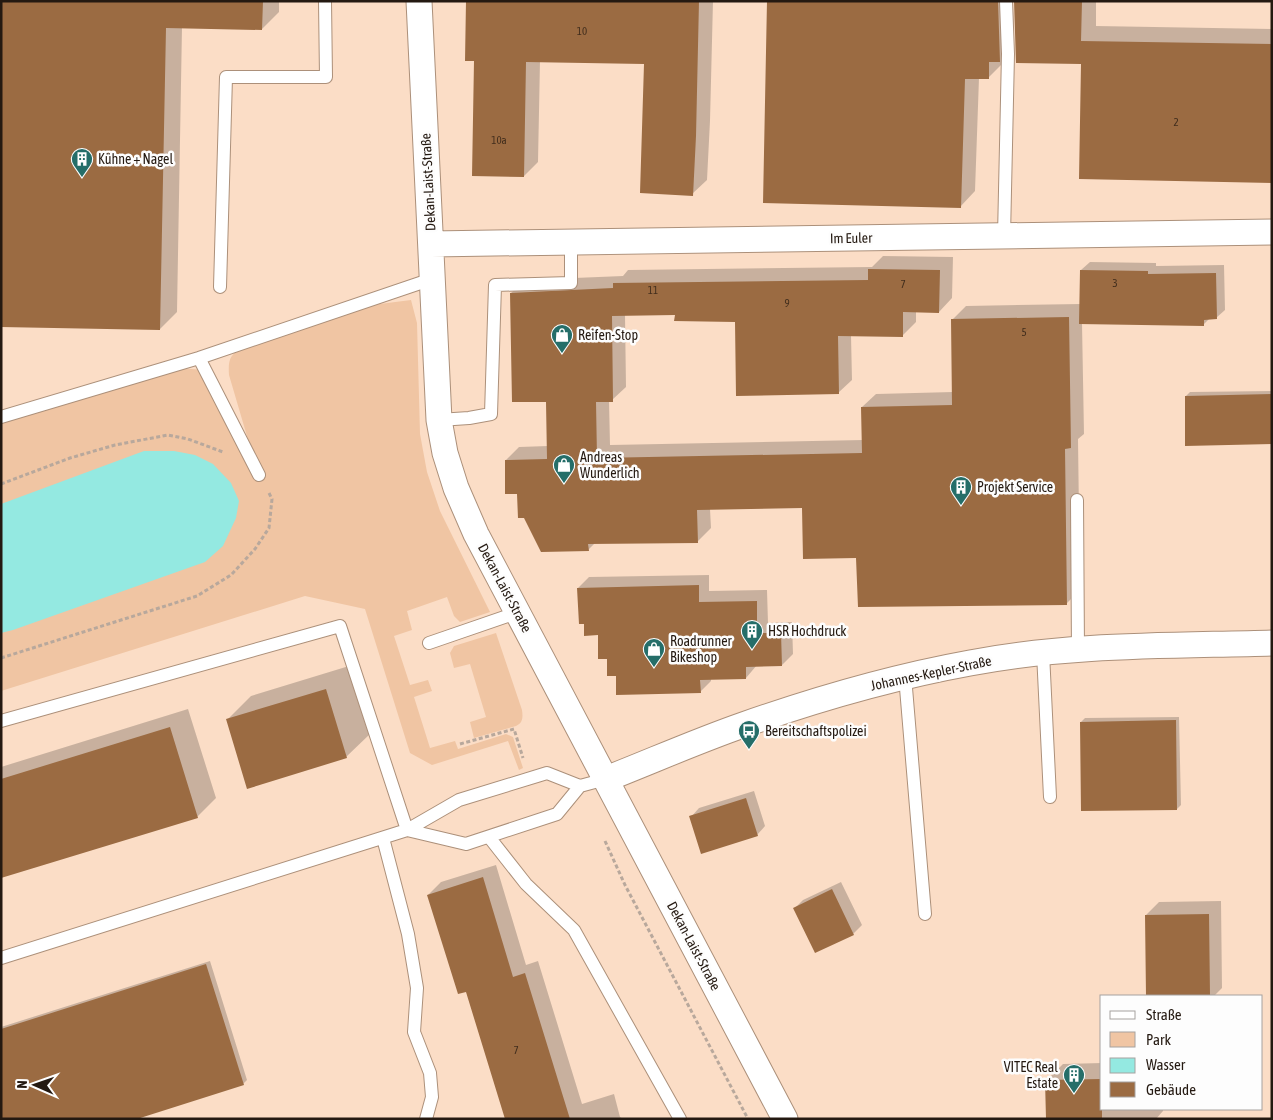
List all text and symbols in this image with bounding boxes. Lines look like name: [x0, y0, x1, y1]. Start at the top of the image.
house number: 10: [577, 25, 587, 37]
house number: 2: [1173, 116, 1179, 128]
street label: Dekan-Laist-Straße: [417, 133, 439, 231]
house number: 10a: [491, 134, 507, 146]
building icon: Kühne + Nagel: [70, 147, 94, 178]
place label: Kühne + Nagel: [98, 151, 173, 167]
street label: Im Euler: [830, 230, 873, 246]
house number: 3: [1112, 277, 1118, 289]
house number: 7: [900, 278, 906, 290]
house number: 11: [648, 284, 658, 296]
house number: 9: [784, 297, 790, 309]
shop icon: Reifen-Stop: [550, 323, 574, 354]
house number: 5: [1021, 326, 1027, 338]
place label: Reifen-Stop: [578, 327, 638, 343]
place label: Andreas Wunderlich: [580, 449, 640, 481]
shop icon: Andreas Wunderlich: [552, 453, 576, 484]
building icon: Projekt Service: [949, 475, 973, 506]
place label: Projekt Service: [977, 479, 1053, 495]
street label: Dekan-Laist-Straße: [475, 541, 535, 635]
building icon: HSR Hochdruck: [740, 619, 764, 650]
place label: HSR Hochdruck: [768, 623, 846, 639]
place label: Roadrunner Bikeshop: [670, 633, 733, 665]
shop icon: Roadrunner Bikeshop: [642, 637, 666, 668]
street label: Johannes-Kepler-Straße: [869, 652, 993, 694]
bus stop icon: Bereitschaftspolizei: [737, 719, 761, 750]
place label: Bereitschaftspolizei: [765, 723, 867, 739]
street label: Dekan-Laist-Straße: [664, 899, 724, 993]
legend: [1100, 995, 1263, 1110]
text: Straße: [1146, 1006, 1182, 1023]
text: Park: [1146, 1031, 1171, 1048]
house number: 7: [513, 1044, 519, 1056]
text: Wasser: [1146, 1056, 1186, 1073]
place label: VITEC Real Estate: [1004, 1059, 1058, 1091]
north arrow: [10, 1060, 60, 1110]
building icon: VITEC Real Estate: [1062, 1063, 1086, 1094]
text: N: [14, 1080, 30, 1089]
text: Gebäude: [1146, 1081, 1196, 1098]

